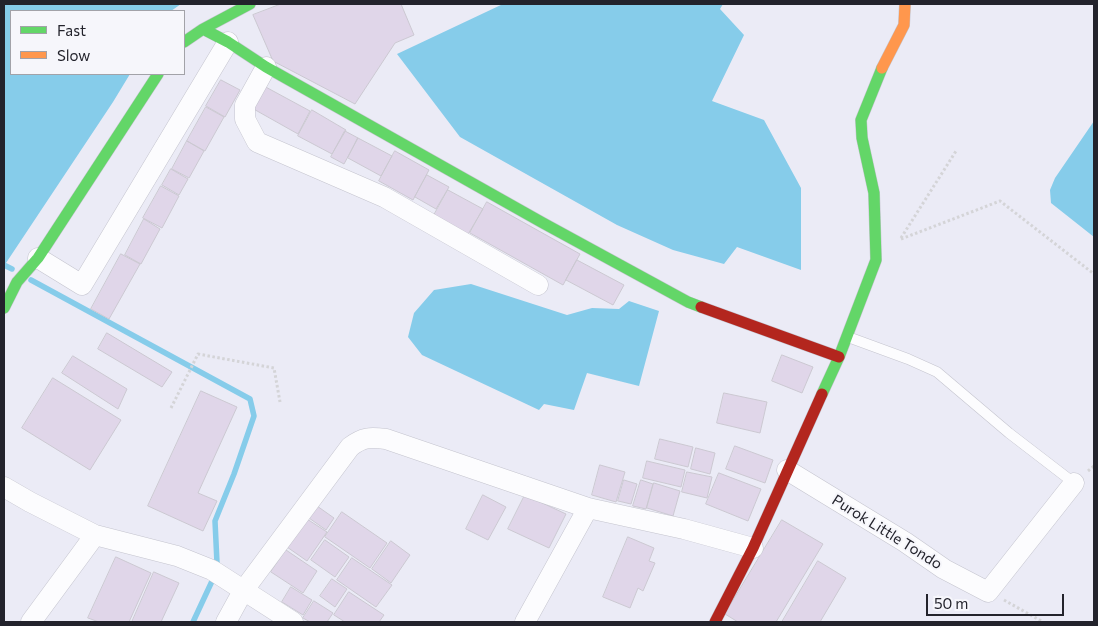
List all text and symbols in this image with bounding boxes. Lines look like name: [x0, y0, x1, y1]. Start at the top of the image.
legend: [10, 10, 185, 75]
text: Fast: [57, 21, 86, 39]
text: Slow: [57, 46, 90, 64]
street label: Purok Little Tondo: [829, 491, 945, 573]
scale bar: [928, 584, 1066, 616]
text: 50 m: [934, 594, 968, 612]

